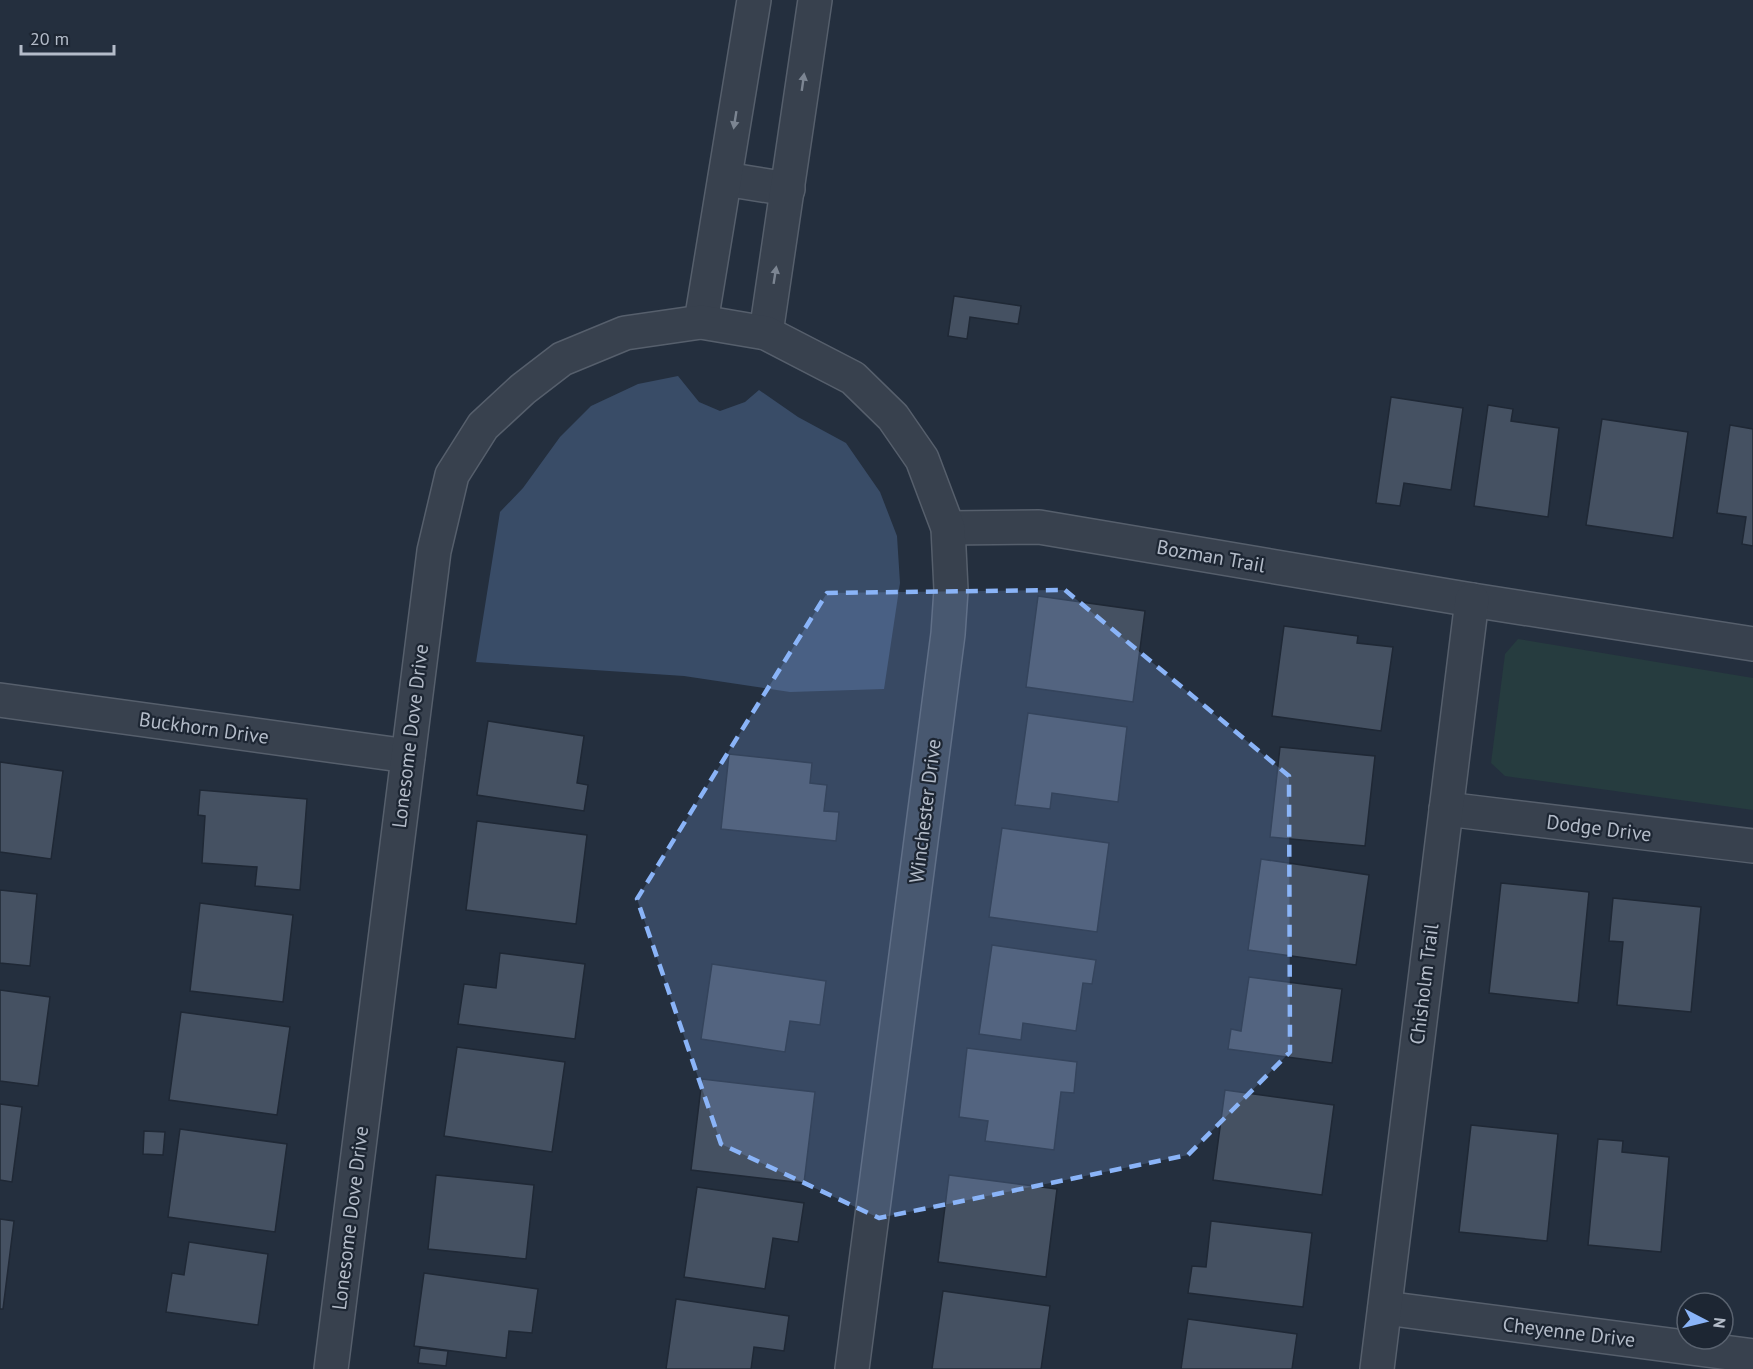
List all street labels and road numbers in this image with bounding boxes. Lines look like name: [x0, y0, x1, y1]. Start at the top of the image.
street label: Bozman Trail: [1155, 534, 1267, 578]
street label: Lonesome Dove Drive: [386, 643, 434, 829]
street label: Buckhorn Drive: [138, 706, 270, 750]
street label: Winchester Drive: [903, 737, 947, 885]
street label: Dodge Drive: [1545, 809, 1653, 847]
street label: Chisholm Trail: [1404, 922, 1444, 1046]
street label: Lonesome Dove Drive: [326, 1125, 374, 1311]
street label: Cheyenne Drive: [1501, 1311, 1637, 1353]

